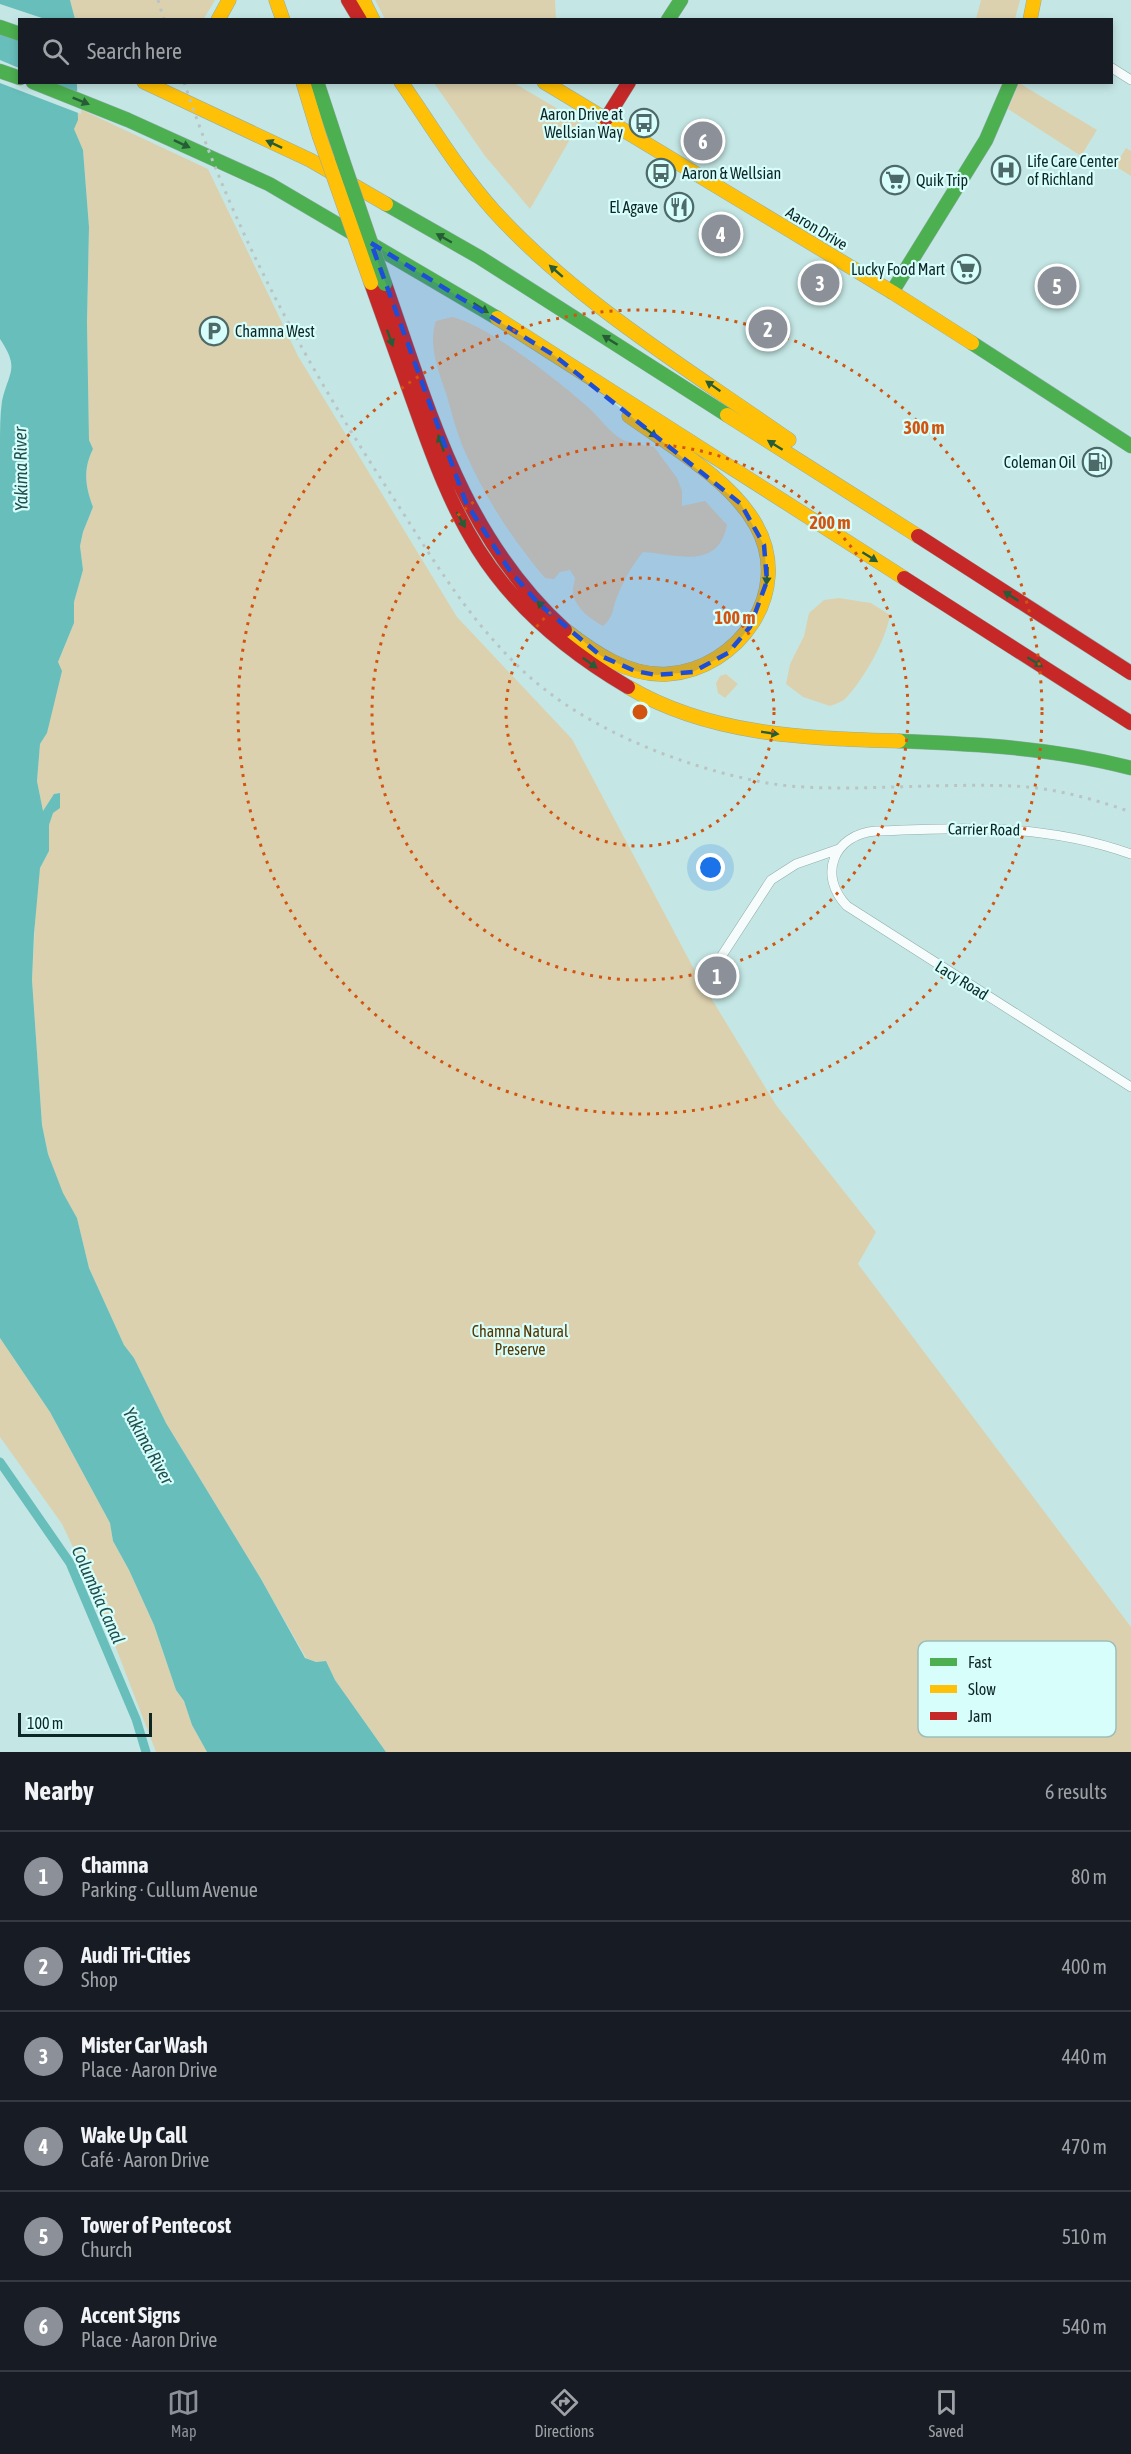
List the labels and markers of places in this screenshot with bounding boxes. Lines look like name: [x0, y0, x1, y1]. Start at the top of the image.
place label: Aaron Drive at Wellsian Way: [540, 105, 623, 142]
bus stop icon: Aaron Drive at Wellsian Way: [628, 107, 660, 139]
pin: 6: [684, 118, 722, 164]
place label: Life Care Center of Richland: [1027, 152, 1118, 188]
hospital icon: Life Care Center of Richland: [990, 154, 1022, 186]
bus stop icon: Aaron & Wellsian: [645, 157, 677, 189]
place label: Aaron & Wellsian: [682, 164, 781, 182]
supermarket icon: Quik Trip: [879, 164, 911, 196]
place label: Quik Trip: [916, 171, 968, 190]
restaurant icon: El Agave: [663, 191, 695, 223]
place label: El Agave: [609, 198, 658, 217]
pin: 4: [702, 212, 740, 256]
supermarket icon: Lucky Food Mart: [950, 253, 982, 285]
pin: 3: [800, 260, 840, 306]
place label: Lucky Food Mart: [851, 260, 945, 279]
pin: 5: [1038, 264, 1076, 308]
pin: 2: [748, 306, 788, 352]
parking icon: Chamna West: [198, 315, 230, 347]
place label: Chamna West: [235, 322, 315, 340]
fuel station icon: Coleman Oil: [1081, 446, 1113, 478]
place label: Coleman Oil: [1004, 453, 1077, 471]
centre of rings: [630, 702, 650, 722]
pin: 1: [698, 954, 736, 998]

